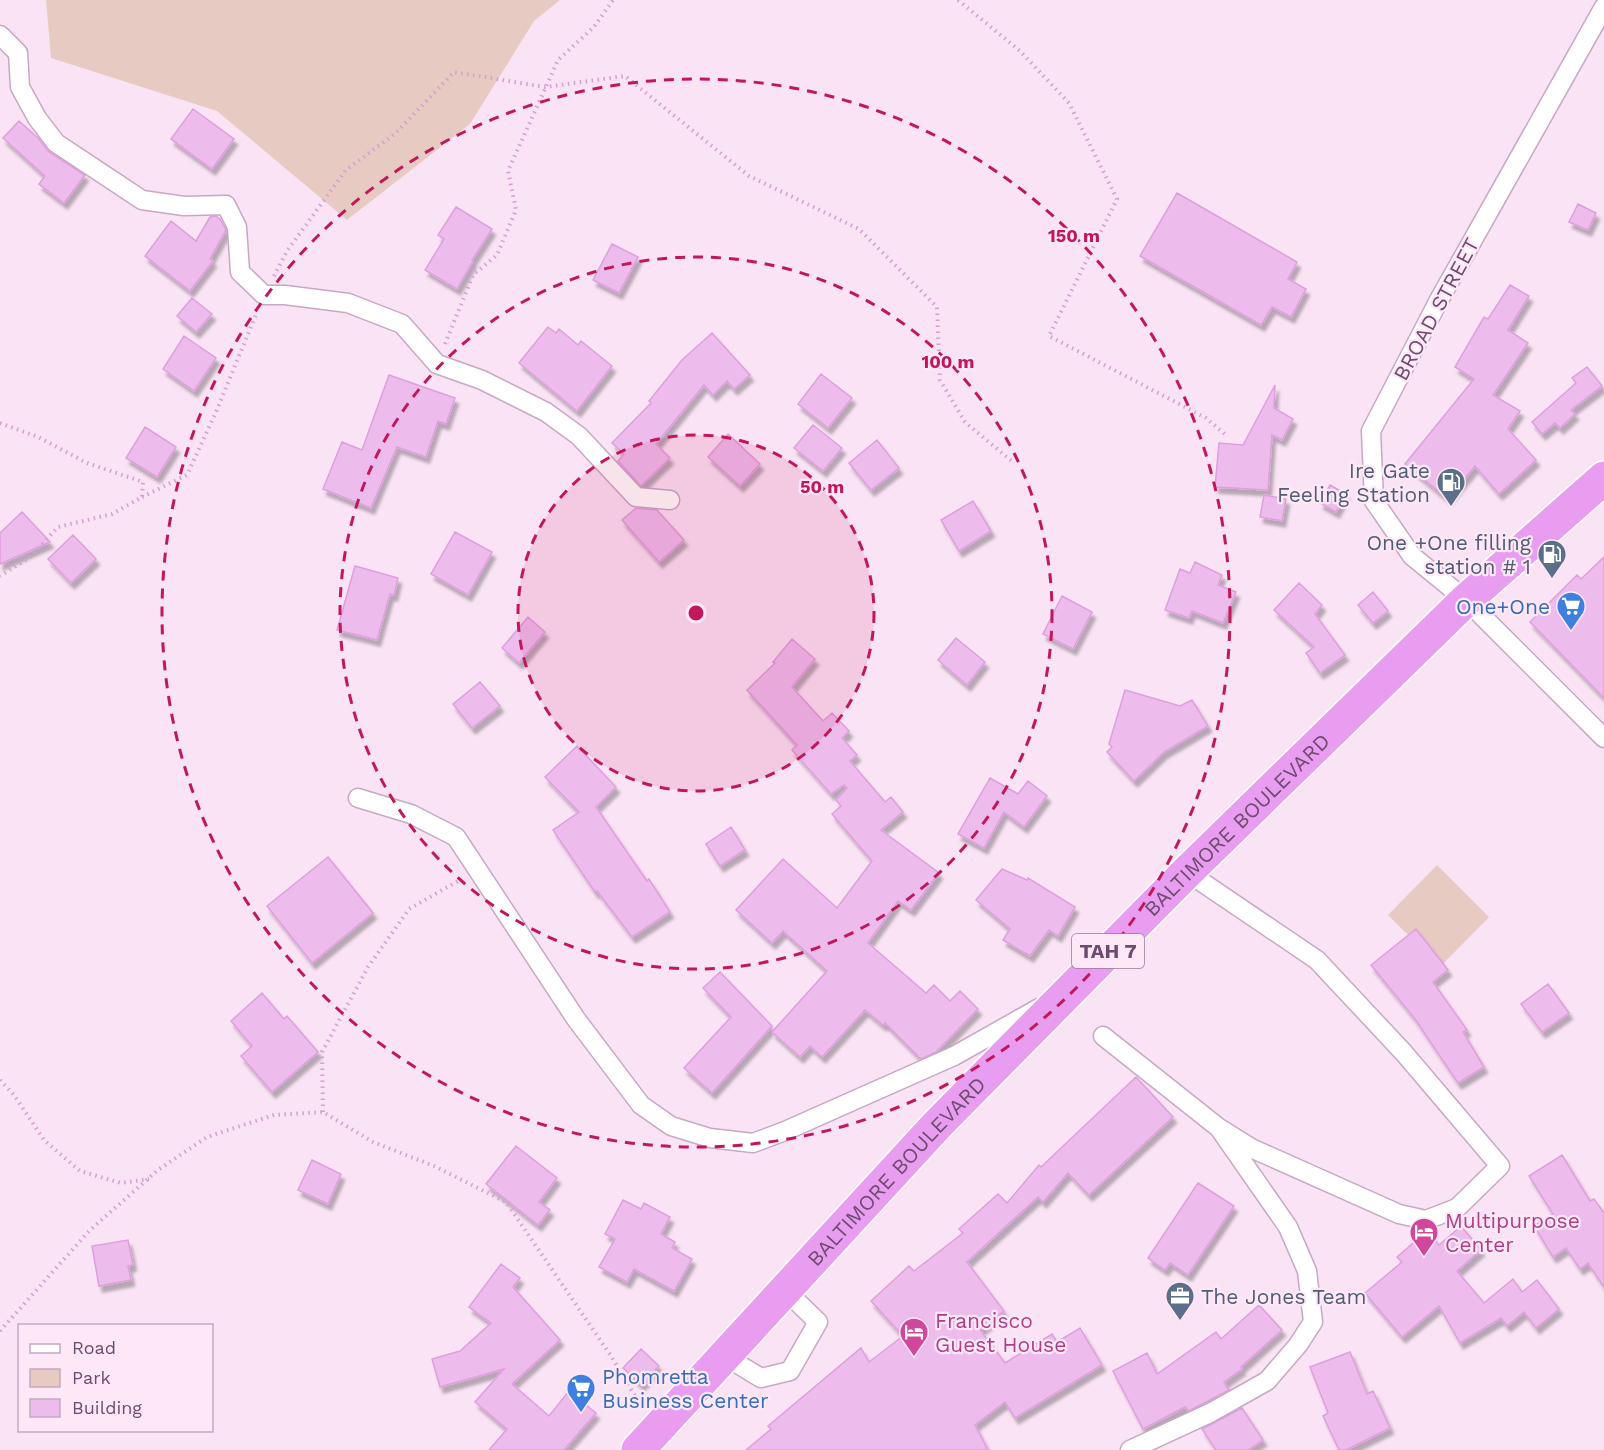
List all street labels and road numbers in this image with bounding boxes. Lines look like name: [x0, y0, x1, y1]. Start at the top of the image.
street label: BROAD STREET: [1388, 233, 1484, 385]
street label: BALTIMORE BOULEVARD: [1139, 728, 1334, 921]
road number: TAH 7: [1072, 934, 1144, 968]
street label: BALTIMORE BOULEVARD: [801, 1071, 990, 1271]

